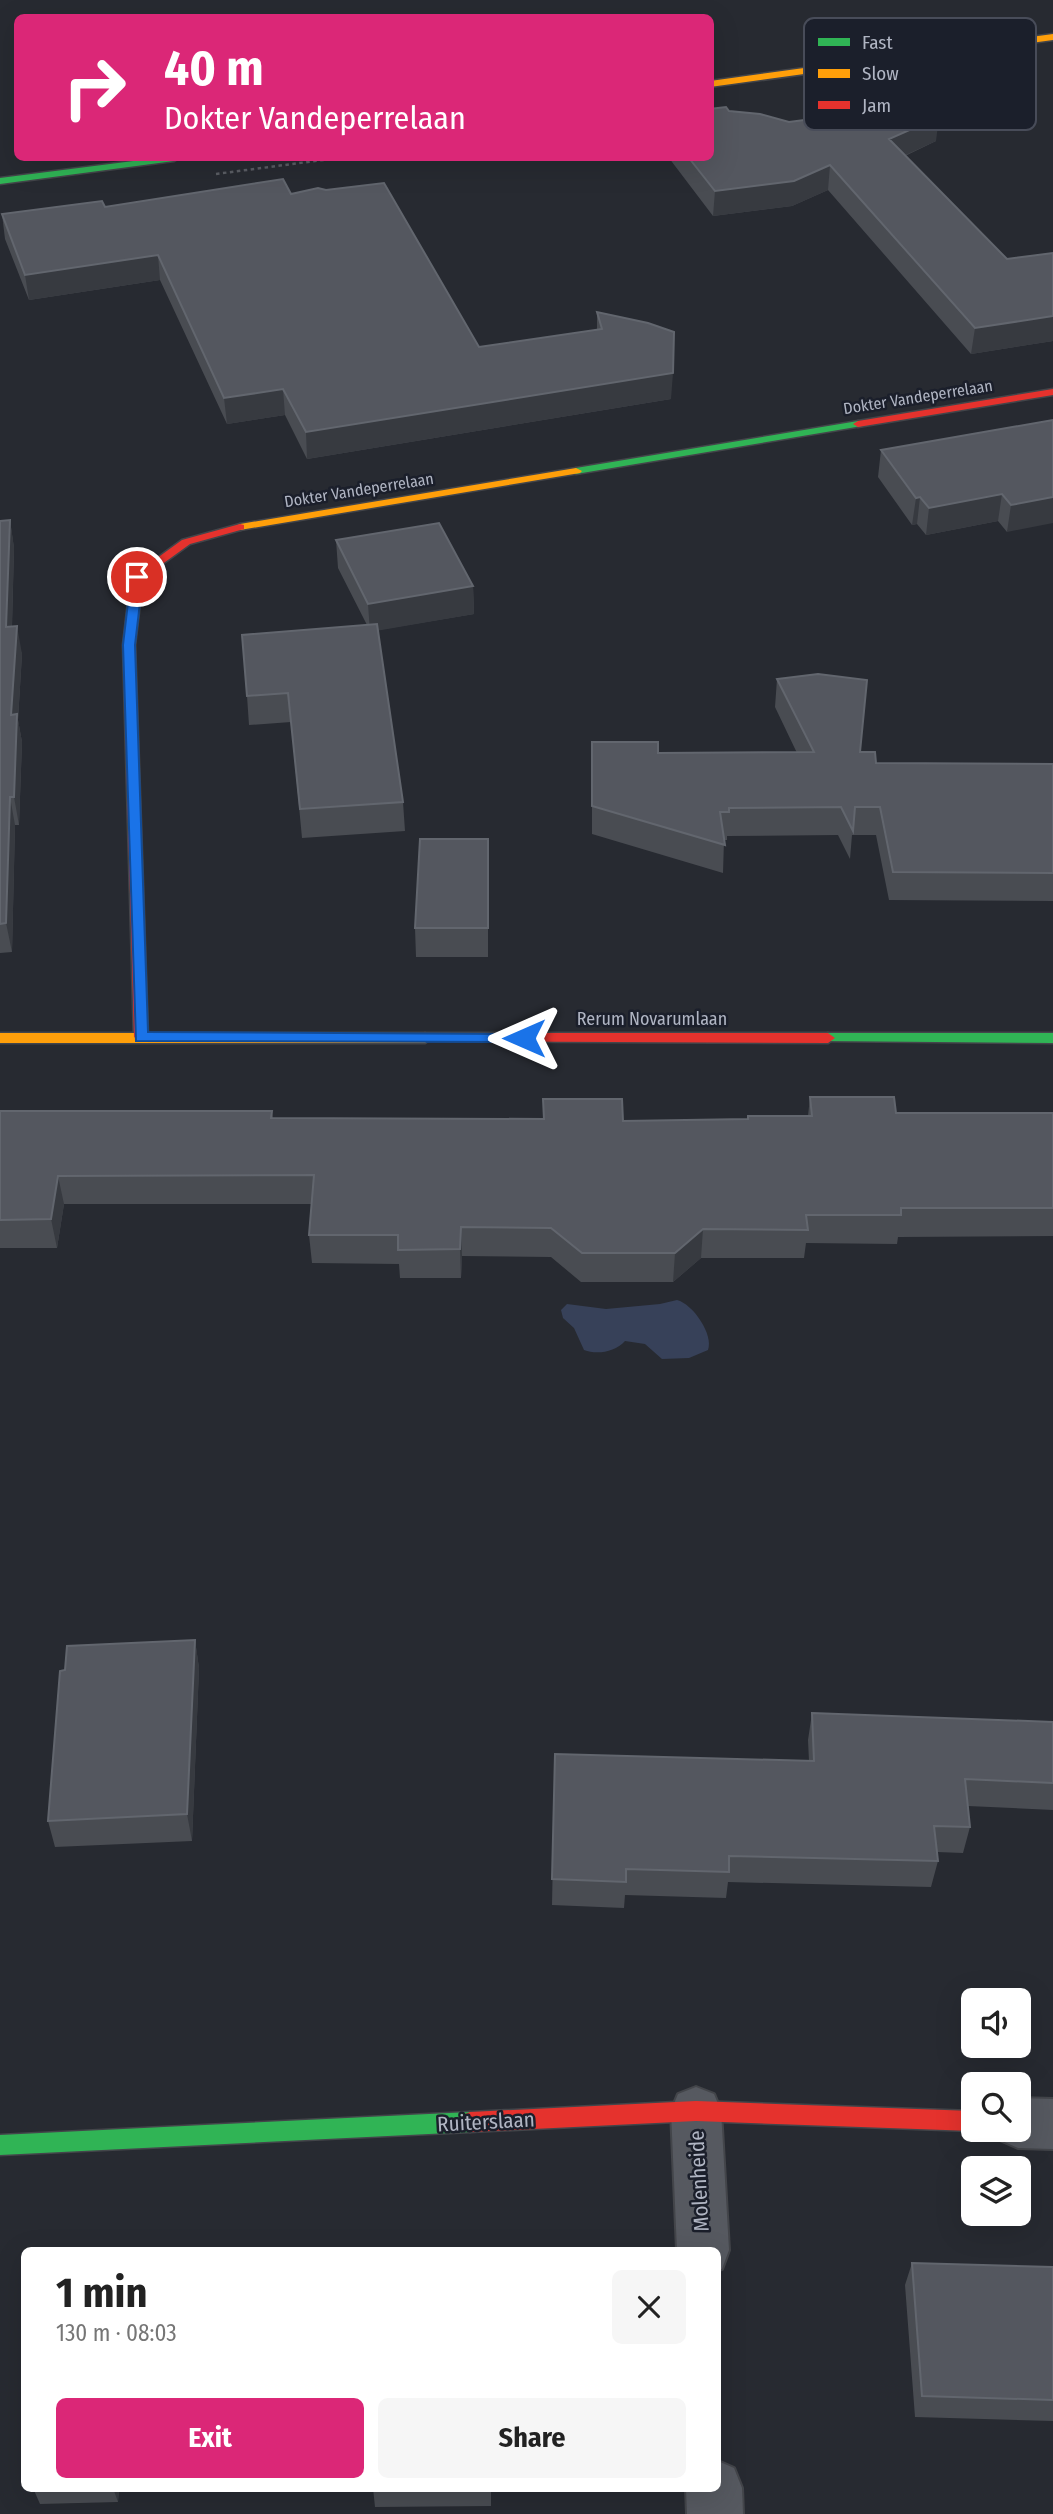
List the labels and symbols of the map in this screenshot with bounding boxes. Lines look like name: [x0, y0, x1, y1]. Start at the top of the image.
legend: [804, 18, 1036, 130]
text: Fast: [862, 31, 893, 54]
text: Slow: [862, 62, 899, 85]
text: Jam: [862, 94, 891, 117]
street label: Dokter Vandeperrelaan: [842, 376, 994, 418]
street label: Dokter Vandeperrelaan: [283, 469, 435, 511]
pin: [107, 547, 167, 607]
position arrow: [487, 1001, 561, 1075]
street label: Rerum Novarumlaan: [577, 1008, 727, 1030]
street label: Ruiterslaan: [437, 2106, 535, 2138]
street label: Molenheide: [683, 2130, 715, 2232]

